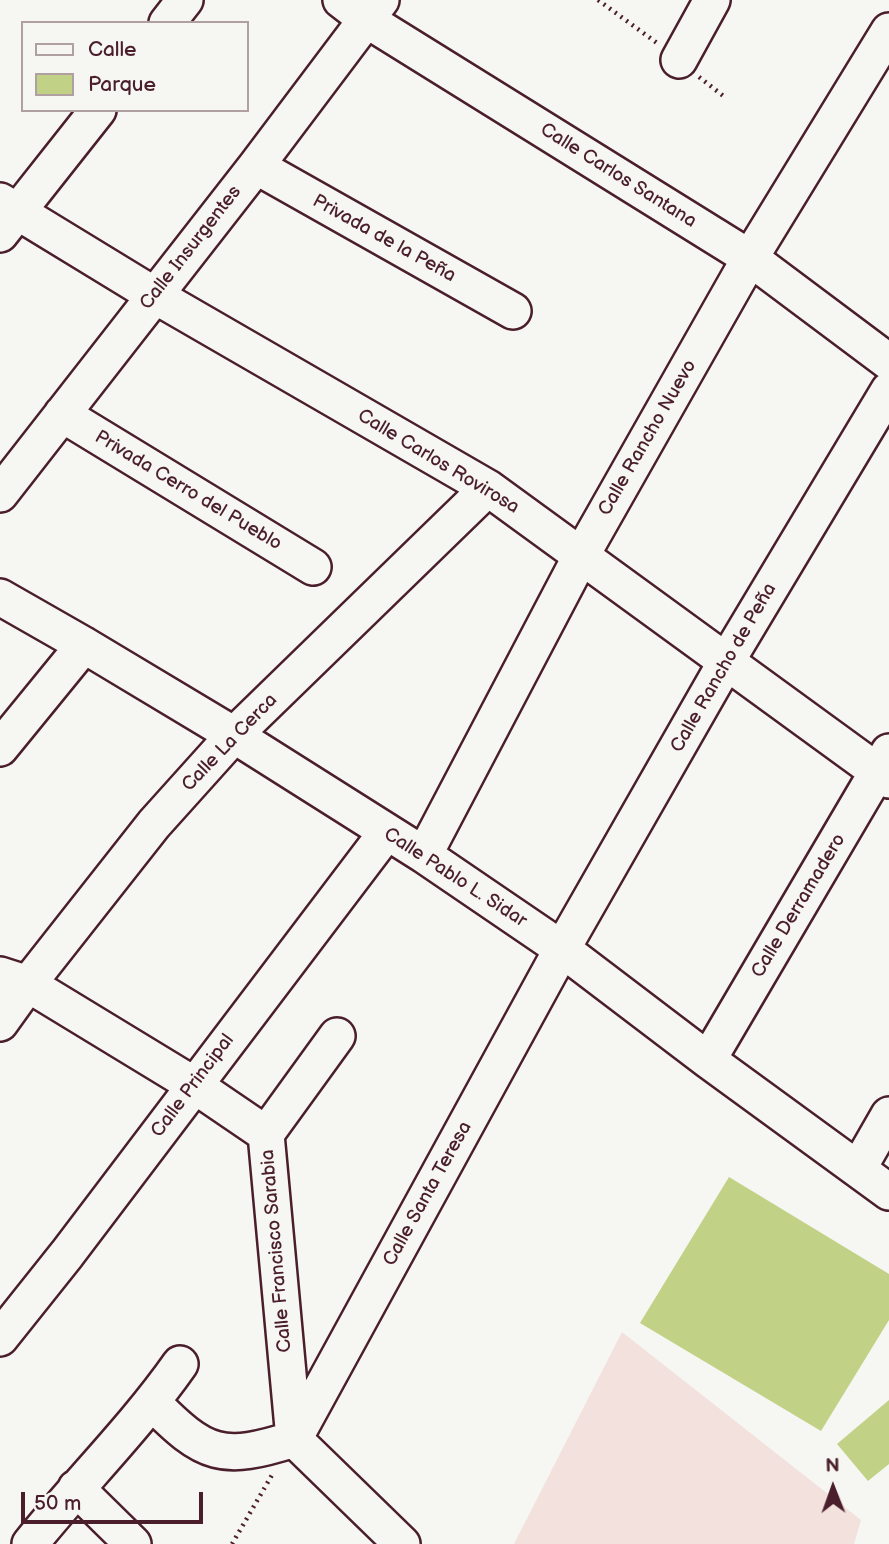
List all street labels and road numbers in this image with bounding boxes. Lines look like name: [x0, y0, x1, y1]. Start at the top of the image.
street label: Calle Carlos Santana: [536, 119, 700, 233]
street label: Calle Insurgentes: [136, 181, 246, 315]
street label: Privada de la Peña: [308, 190, 460, 288]
street label: Calle Rancho Nuevo: [594, 356, 702, 520]
street label: Calle Carlos Rovirosa: [353, 405, 523, 519]
street label: Privada Cerro del Pueblo: [90, 426, 286, 556]
street label: Calle Rancho de Peña: [666, 579, 782, 757]
street label: Calle La Cerca: [178, 689, 282, 797]
street label: Calle Pablo L. Sidar: [379, 823, 531, 933]
street label: Calle Derramadero: [747, 830, 851, 982]
street label: Calle Principal: [147, 1030, 239, 1142]
street label: Calle Santa Teresa: [379, 1118, 477, 1270]
street label: Calle Francisco Sarabia: [257, 1149, 297, 1353]

